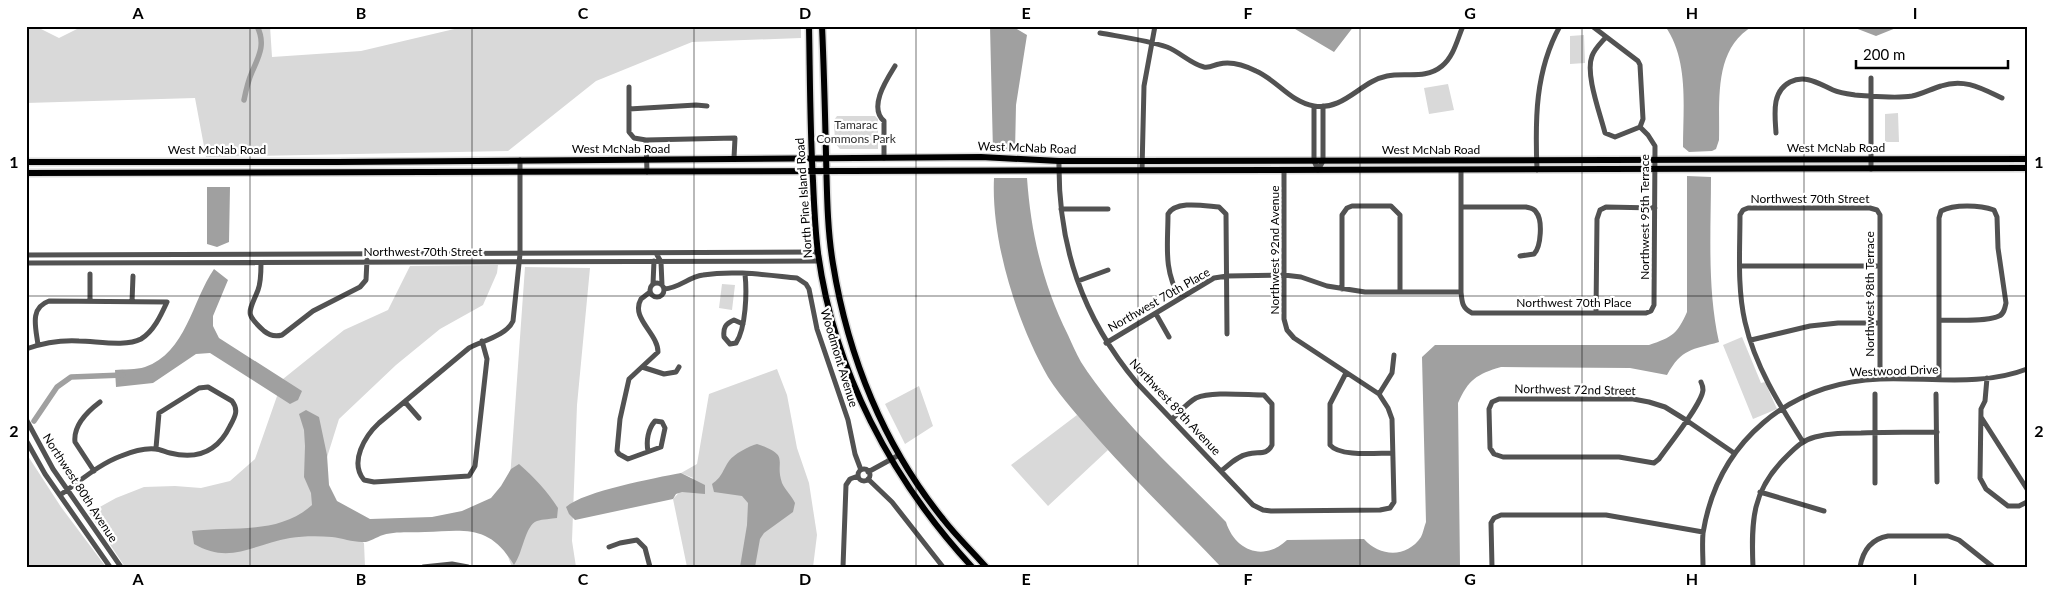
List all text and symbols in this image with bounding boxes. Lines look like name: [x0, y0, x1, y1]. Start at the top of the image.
text: A: [131, 3, 144, 22]
text: B: [356, 3, 366, 22]
text: C: [578, 3, 589, 22]
text: D: [799, 3, 811, 22]
text: E: [1021, 3, 1031, 22]
text: F: [1243, 3, 1253, 22]
text: G: [1464, 3, 1476, 22]
text: H: [1686, 3, 1698, 22]
text: I: [1913, 3, 1917, 22]
scale bar: [1856, 38, 2008, 70]
text: 200 m: [1863, 45, 1905, 63]
park label: Tamarac Commons Park: [816, 117, 897, 146]
street label: North Pine Island Road: [792, 137, 815, 259]
street label: West McNab Road: [977, 138, 1077, 157]
street label: West McNab Road: [1787, 140, 1885, 155]
street label: West McNab Road: [572, 141, 670, 156]
street label: West McNab Road: [168, 142, 266, 157]
street label: West McNab Road: [1382, 142, 1480, 157]
text: 1: [9, 152, 19, 171]
text: 1: [2034, 152, 2044, 171]
street label: Northwest 95th Terrace: [1637, 154, 1652, 280]
street label: Northwest 92nd Avenue: [1267, 185, 1282, 315]
street label: Northwest 70th Street: [1751, 191, 1870, 206]
street label: Northwest 98th Terrace: [1862, 231, 1877, 357]
street label: Northwest 70th Street: [364, 244, 483, 259]
street label: Northwest 70th Place: [1105, 264, 1212, 335]
street label: Northwest 70th Place: [1516, 295, 1632, 310]
street label: Woodmont Avenue: [817, 307, 862, 409]
street label: Northwest 89th Avenue: [1127, 355, 1224, 458]
street label: Westwood Drive: [1849, 361, 1939, 380]
street label: Northwest 72nd Street: [1514, 381, 1637, 398]
text: 2: [9, 421, 19, 440]
text: 2: [2034, 421, 2044, 440]
street label: Northwest 80th Avenue: [40, 431, 121, 545]
text: A: [131, 569, 144, 588]
text: B: [356, 569, 366, 588]
text: C: [578, 569, 589, 588]
text: D: [799, 569, 811, 588]
text: E: [1021, 569, 1031, 588]
text: F: [1243, 569, 1253, 588]
text: G: [1464, 569, 1476, 588]
text: H: [1686, 569, 1698, 588]
text: I: [1913, 569, 1917, 588]

